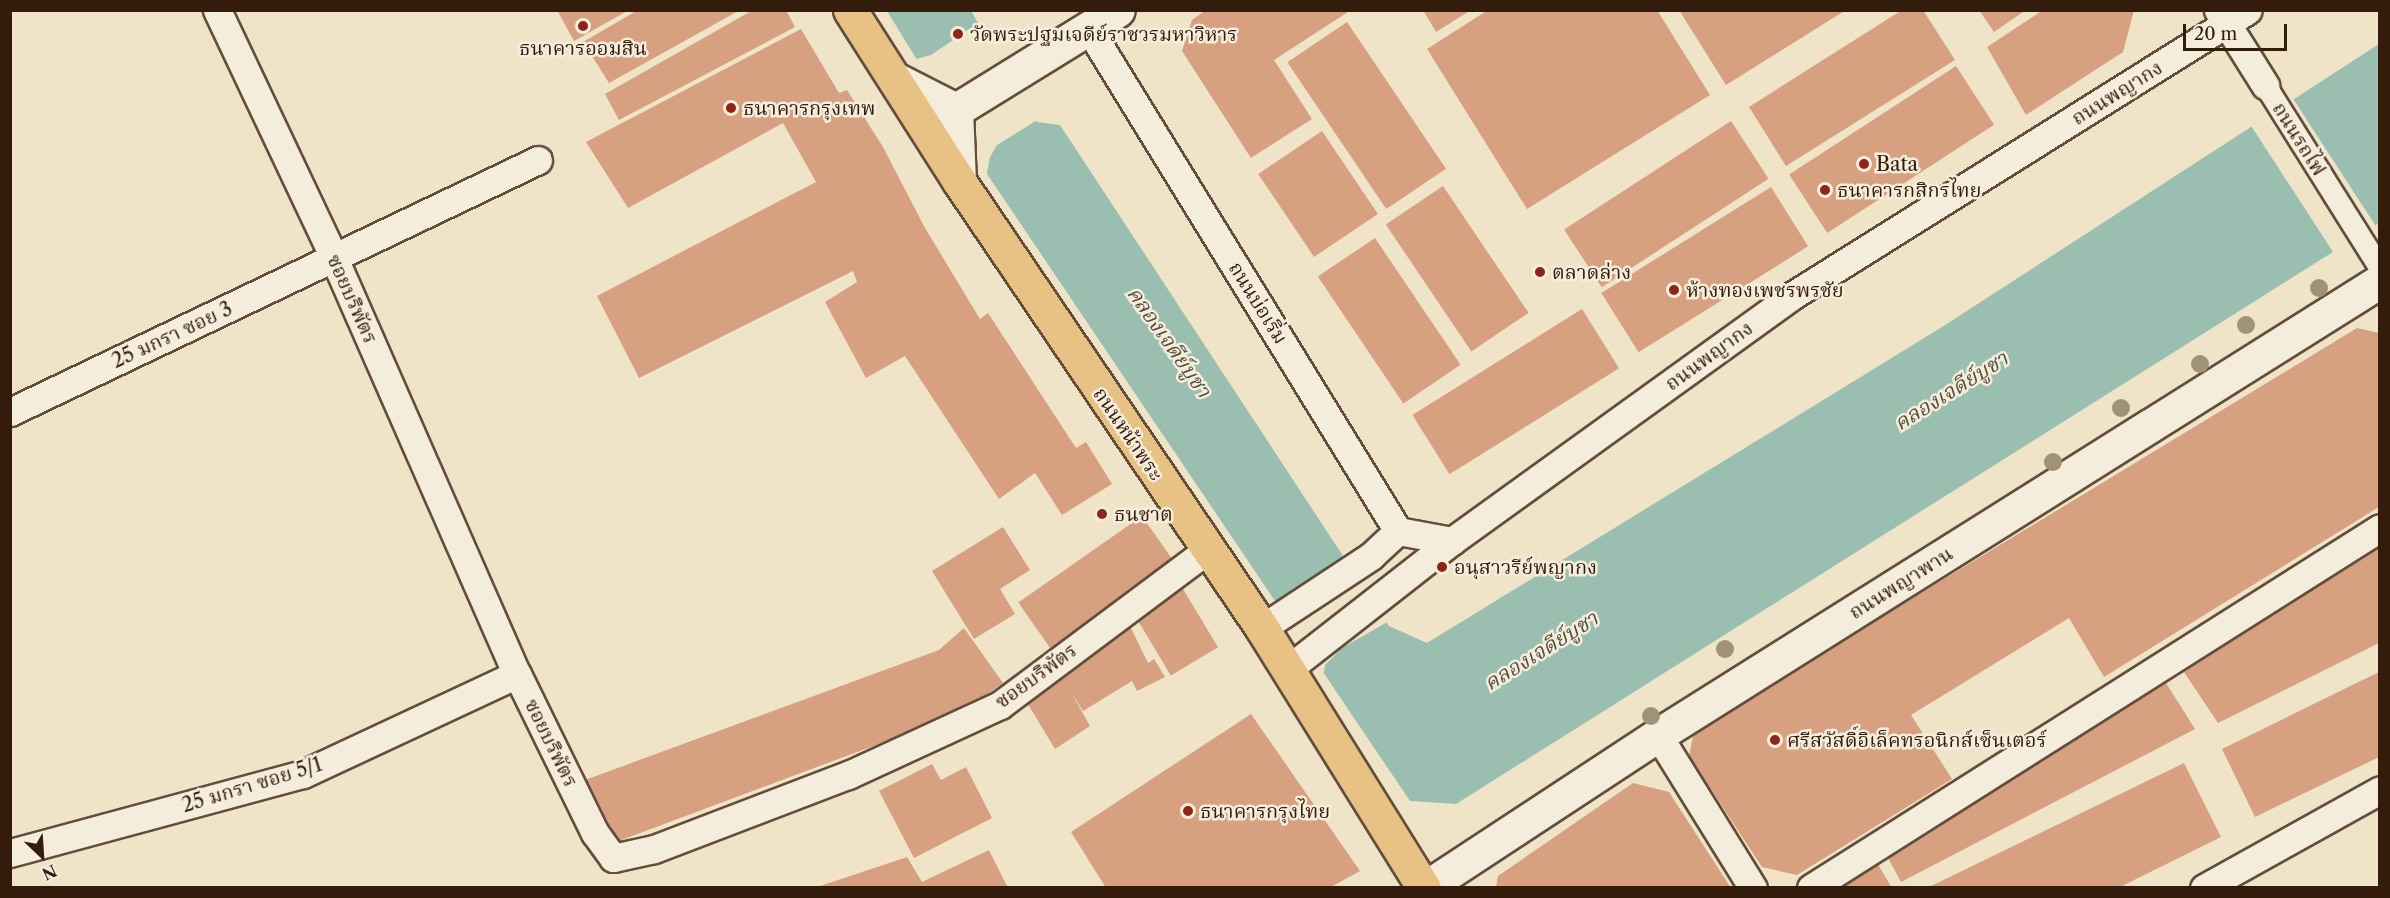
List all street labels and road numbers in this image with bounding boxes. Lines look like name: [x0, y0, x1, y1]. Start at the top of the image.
street label: ถนนพญากง: [2067, 56, 2167, 130]
street label: ถนนรถไฟ: [2267, 98, 2331, 180]
street label: ซอยบริพัตร: [322, 251, 382, 347]
street label: ถนนบ่อเริ่ม: [1223, 257, 1293, 349]
street label: 25 มกรา ซอย 3: [108, 297, 236, 373]
street label: ถนนพญากง: [1660, 316, 1758, 396]
street label: ถนนหน้าพระ: [1088, 383, 1168, 485]
street label: ถนนพญาพาน: [1845, 542, 1957, 624]
street label: ซอยบริพัตร: [990, 638, 1082, 714]
street label: ซอยบริพัตร: [519, 695, 583, 791]
street label: 25 มกรา ซอย 5/1: [179, 752, 325, 818]

